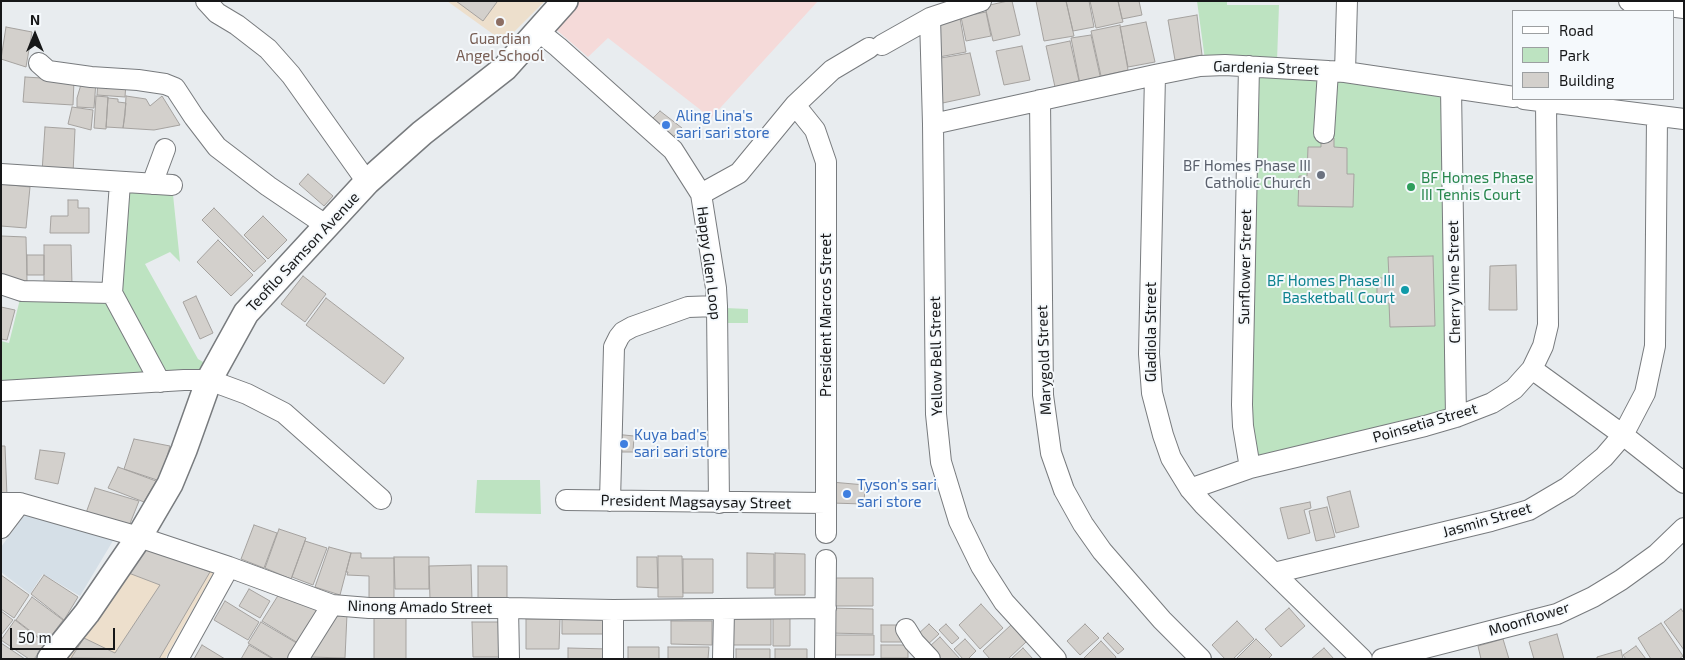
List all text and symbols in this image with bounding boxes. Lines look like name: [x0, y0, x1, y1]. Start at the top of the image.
north arrow: [10, 10, 60, 60]
legend: [1512, 10, 1675, 100]
text: N: [30, 11, 40, 28]
marker: Guardian Angel School: [494, 16, 506, 28]
text: Road: [1559, 21, 1594, 39]
place label: Guardian Angel School: [456, 30, 544, 65]
text: Park: [1559, 46, 1590, 64]
street label: Gardenia Street: [1213, 57, 1319, 79]
text: Building: [1559, 71, 1614, 89]
place label: Aling Lina's sari sari store: [676, 107, 770, 142]
marker: Aling Lina's sari sari store: [660, 119, 672, 131]
place label: BF Homes Phase III Catholic Church: [1183, 157, 1311, 192]
marker: BF Homes Phase III Catholic Church: [1315, 169, 1327, 181]
place label: BF Homes Phase III Tennis Court: [1421, 169, 1534, 204]
marker: BF Homes Phase III Tennis Court: [1405, 181, 1417, 193]
street label: Teofilo Samson Avenue: [243, 188, 363, 316]
street label: Happy Glen Loop: [693, 205, 725, 321]
street label: Sunflower Street: [1235, 209, 1255, 325]
street label: Cherry Vine Street: [1444, 220, 1464, 344]
street label: President Marcos Street: [817, 233, 835, 397]
place label: BF Homes Phase III Basketball Court: [1267, 272, 1395, 307]
street label: Gladiola Street: [1142, 282, 1160, 382]
marker: BF Homes Phase III Basketball Court: [1399, 284, 1411, 296]
street label: Yellow Bell Street: [926, 296, 946, 416]
street label: Marygold Street: [1033, 305, 1055, 415]
street label: Poinsetia Street: [1371, 399, 1479, 447]
place label: Kuya bad's sari sari store: [634, 426, 728, 461]
marker: Kuya bad's sari sari store: [618, 438, 630, 450]
place label: Tyson's sari sari store: [857, 476, 937, 511]
marker: Tyson's sari sari store: [841, 488, 853, 500]
street label: President Magsaysay Street: [600, 491, 792, 513]
street label: Jasmin Street: [1441, 499, 1533, 541]
street label: Ninong Amado Street: [347, 597, 493, 617]
street label: Moonflower: [1486, 598, 1572, 640]
scale bar: [12, 618, 118, 650]
text: 50 m: [18, 628, 52, 646]

